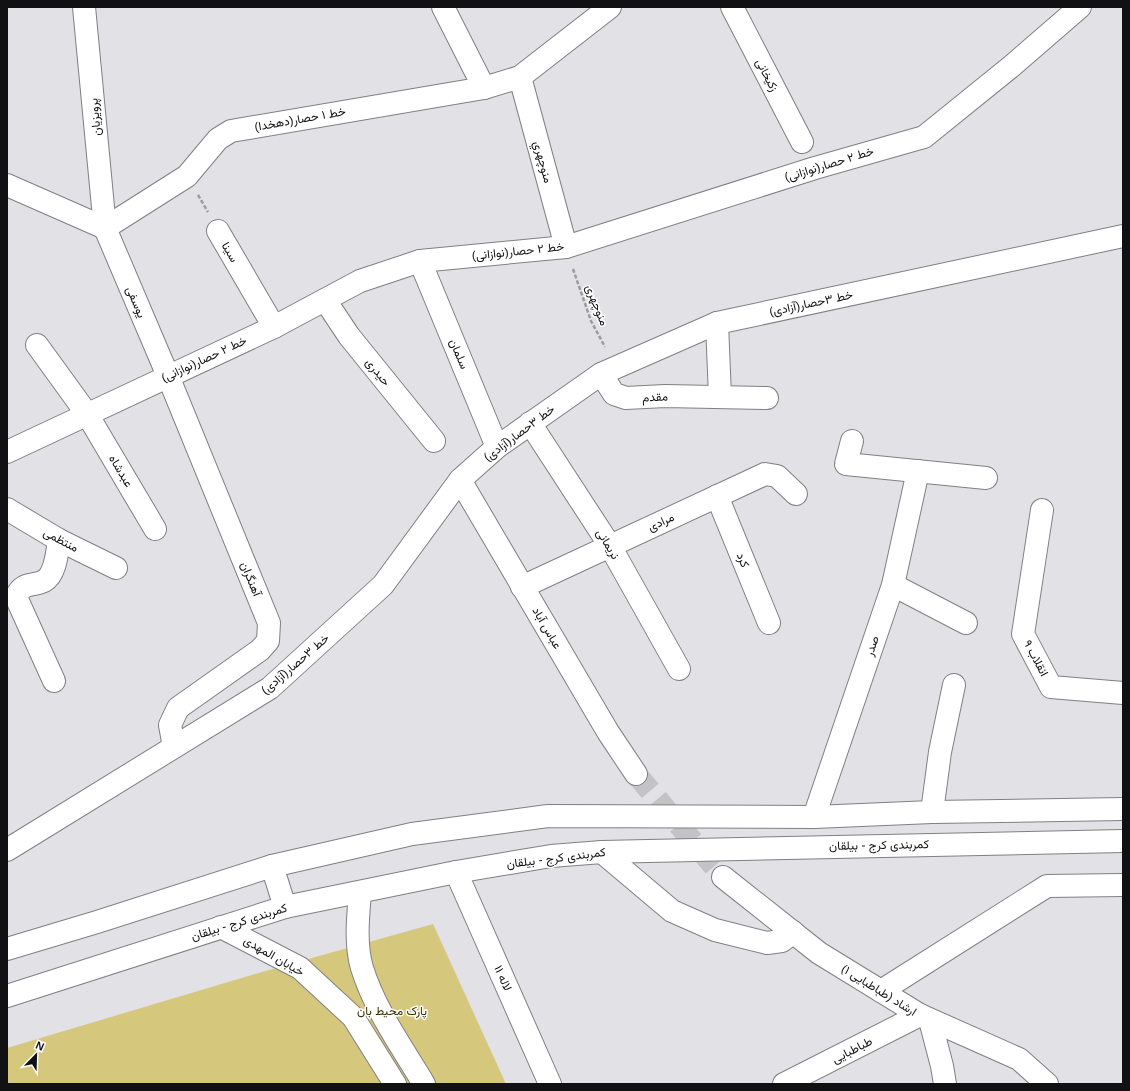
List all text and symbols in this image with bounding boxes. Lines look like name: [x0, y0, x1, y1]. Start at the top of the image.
street label: زکیخانی: [752, 56, 781, 94]
street label: پرویزیان: [86, 98, 105, 136]
street label: خط ۱ حصار(دهخدا): [253, 104, 347, 135]
street label: منوچهري: [528, 139, 555, 185]
street label: خط ۲ حصار(نوازانی): [783, 144, 876, 185]
street label: سینا: [219, 239, 241, 265]
street label: خط ۲ حصار(نوازانی): [471, 239, 565, 264]
street label: منوچهری: [582, 282, 611, 328]
street label: یوسفی: [122, 284, 149, 320]
street label: خط ۳حصار(آزادی): [768, 287, 854, 320]
street label: خط ۲ حصار(نوازانی): [159, 333, 249, 386]
street label: سلمان: [446, 337, 472, 371]
street label: حیدری: [362, 355, 393, 389]
street label: مقدم: [642, 389, 668, 406]
street label: خط ۳حصار(آزادی): [481, 402, 558, 465]
street label: عبدشاه: [106, 452, 136, 490]
street label: مرادی: [646, 510, 677, 535]
street label: منتظمی: [41, 525, 81, 556]
street label: نریمانی: [593, 526, 623, 562]
street label: کرد: [733, 551, 752, 570]
street label: آهنگران: [237, 560, 265, 600]
street label: عباس آباد: [529, 604, 565, 652]
street label: خط ۳حصار(آزادی): [258, 631, 332, 698]
street label: صدر: [862, 634, 883, 659]
street label: انقلاب ۹: [1021, 637, 1051, 679]
street label: کمربندی کرج - بیلقان: [829, 837, 929, 855]
street label: کمربندی کرج - بیلقان: [506, 845, 607, 873]
street label: کمربندی کرج - بیلقان: [189, 901, 289, 945]
street label: خیابان المهدی: [241, 933, 307, 980]
street label: ارشاد (طباطبایی ۱): [838, 961, 919, 1020]
street label: لاله ۱۱: [491, 963, 515, 993]
park label: پارک محیط بان: [357, 1004, 427, 1019]
street label: طباطبایی: [829, 1034, 875, 1067]
north arrow: [16, 1035, 56, 1075]
text: N: [34, 1039, 46, 1053]

